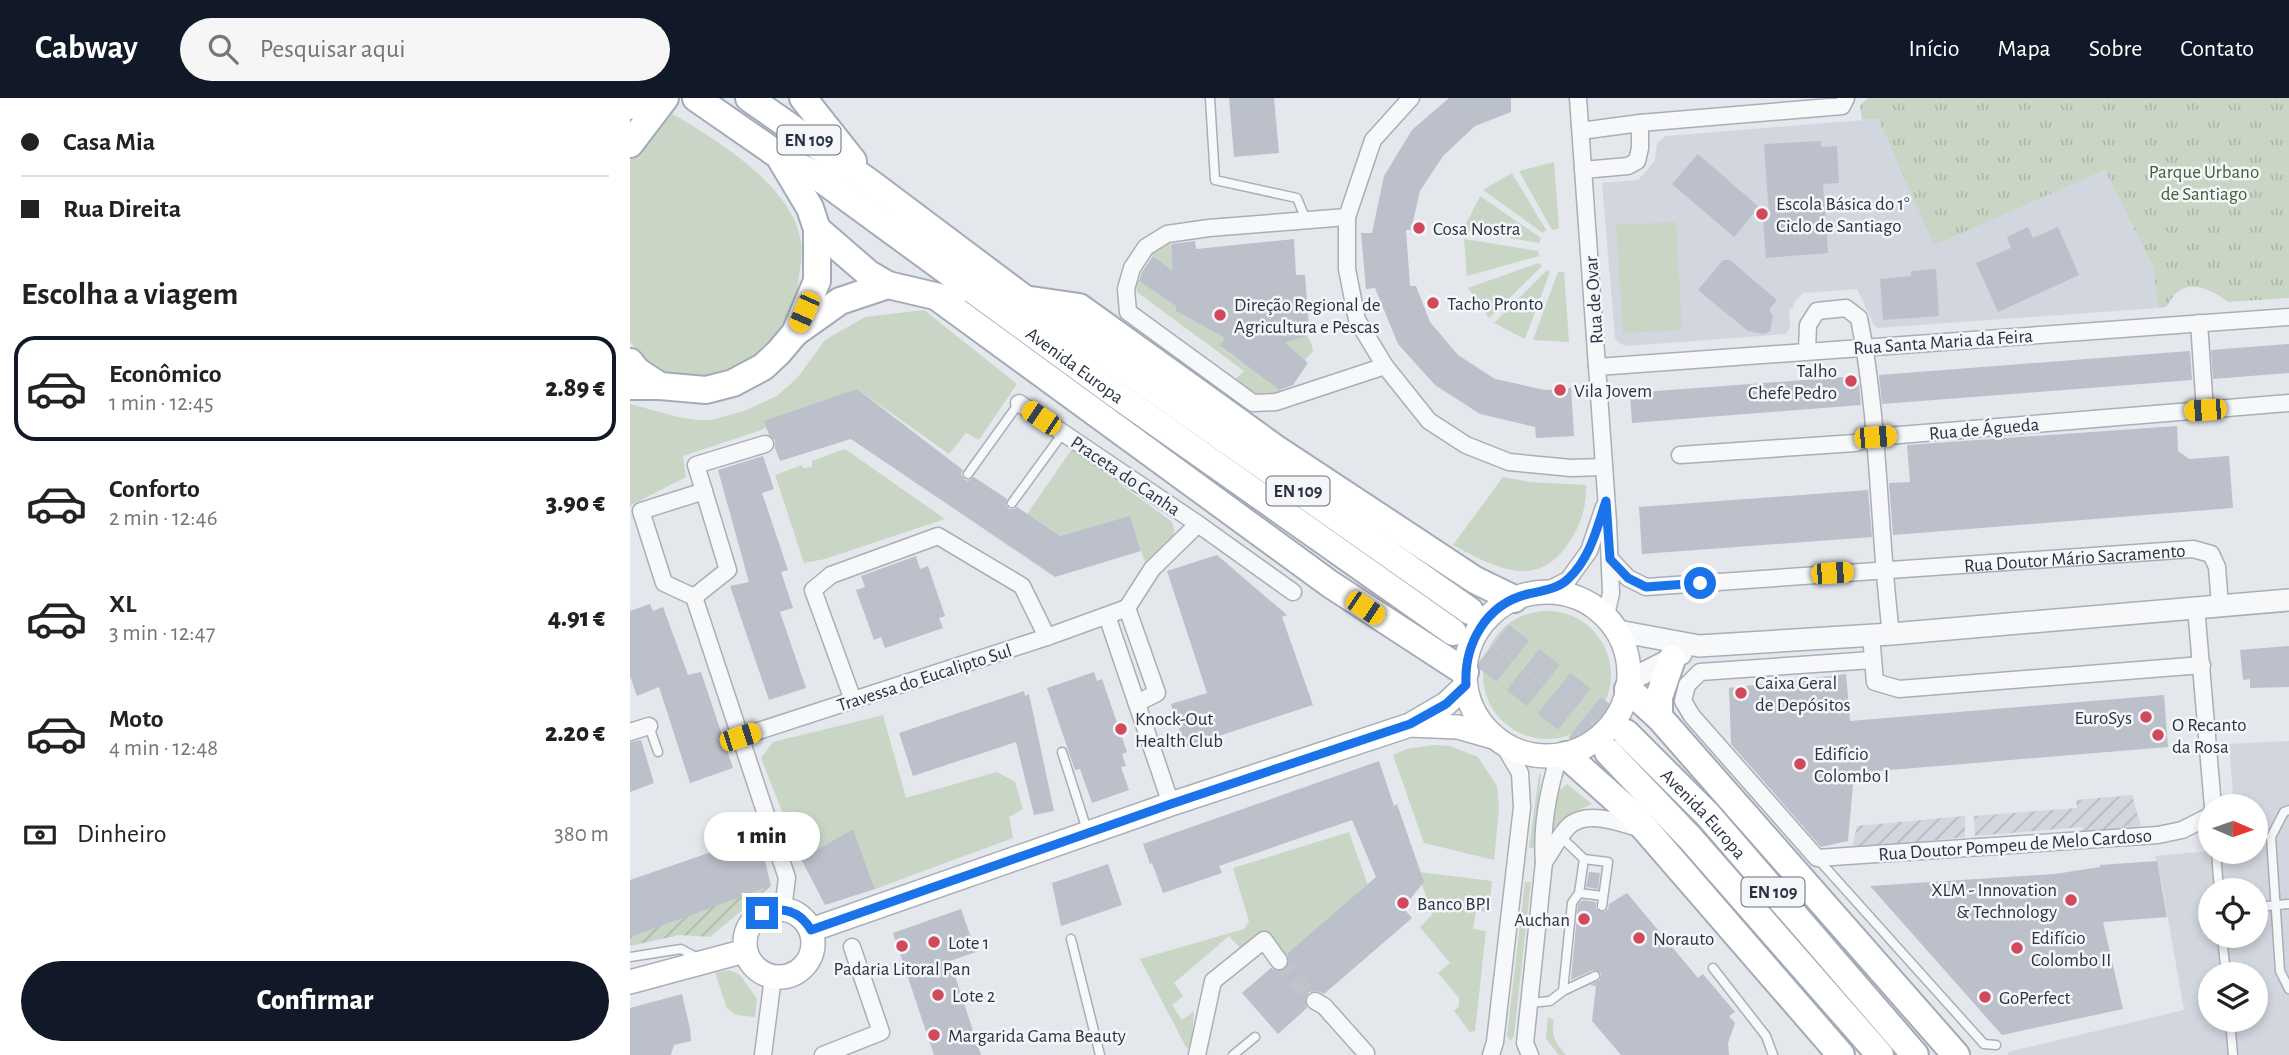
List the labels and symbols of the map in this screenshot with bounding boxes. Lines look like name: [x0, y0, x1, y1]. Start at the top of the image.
road number: EN 109: [778, 126, 840, 154]
park label: Parque Urbano de Santiago: [2149, 163, 2259, 204]
place label: Escola Básica do 1° Ciclo de Santiago: [1776, 195, 1910, 236]
marker: Escola Básica do 1° Ciclo de Santiago: [1754, 206, 1770, 222]
marker: Cosa Nostra: [1411, 220, 1427, 236]
place label: Cosa Nostra: [1433, 220, 1521, 239]
street label: Rua de Ovar: [1582, 255, 1607, 344]
car: [786, 289, 823, 335]
marker: Tacho Pronto: [1425, 295, 1441, 311]
place label: Tacho Pronto: [1447, 295, 1543, 314]
place label: Direção Regional de Agricultura e Pescas: [1234, 296, 1381, 337]
marker: Direção Regional de Agricultura e Pescas: [1212, 307, 1228, 323]
street label: Avenida Europa: [1022, 324, 1127, 408]
street label: Rua Santa Maria da Feira: [1853, 327, 2034, 358]
place label: Talho Chefe Pedro: [1748, 362, 1837, 403]
marker: Talho Chefe Pedro: [1843, 373, 1859, 389]
marker: Vila Jovem: [1552, 382, 1568, 398]
place label: Vila Jovem: [1574, 382, 1652, 401]
car: [1018, 398, 1065, 438]
car: [2184, 398, 2227, 422]
street label: Rua de Águeda: [1928, 413, 2040, 444]
car: [1854, 425, 1897, 449]
street label: Praceta do Canha: [1067, 433, 1184, 520]
road number: EN 109: [1266, 477, 1330, 506]
street label: Rua Doutor Mário Sacramento: [1963, 542, 2186, 576]
car: [1811, 561, 1854, 585]
route start: [1684, 567, 1716, 599]
car: [1342, 588, 1389, 628]
street label: Travessa do Eucalipto Sul: [835, 641, 1014, 716]
place label: Caixa Geral de Depósitos: [1755, 674, 1851, 715]
marker: Caixa Geral de Depósitos: [1733, 685, 1749, 701]
place label: EuroSys: [2075, 709, 2132, 728]
marker: EuroSys: [2138, 709, 2154, 725]
place label: Knock-Out Health Club: [1135, 710, 1223, 751]
place label: O Recanto da Rosa: [2172, 716, 2246, 757]
car: [717, 721, 764, 753]
marker: Knock-Out Health Club: [1113, 721, 1129, 737]
marker: O Recanto da Rosa: [2150, 727, 2166, 743]
place label: Edifício Colombo I: [1814, 745, 1889, 786]
marker: Edifício Colombo I: [1792, 756, 1808, 772]
street label: Avenida Europa: [1657, 766, 1749, 863]
north arrow: [2198, 794, 2268, 864]
callout: 1 min: [704, 812, 820, 860]
street label: Rua Doutor Pompeu de Melo Cardoso: [1878, 826, 2153, 865]
road number: EN 109: [1742, 878, 1804, 906]
place label: XLM - Innovation & Technology: [1931, 881, 2057, 922]
marker: XLM - Innovation & Technology: [2063, 892, 2079, 908]
marker: Banco BPI: [1395, 895, 1411, 911]
place label: Banco BPI: [1417, 895, 1491, 914]
route end: [746, 897, 778, 929]
place label: Auchan: [1514, 911, 1570, 930]
marker: Auchan: [1576, 911, 1592, 927]
place label: Edifício Colombo II: [2031, 929, 2111, 970]
marker: Norauto: [1631, 930, 1647, 946]
place label: Norauto: [1653, 930, 1714, 949]
marker: Lote 1: [926, 934, 942, 950]
place label: Lote 1: [948, 934, 989, 953]
marker: Padaria Litoral Pan: [894, 938, 910, 954]
marker: Edifício Colombo II: [2009, 940, 2025, 956]
place label: Padaria Litoral Pan: [834, 960, 971, 979]
marker: Lote 2: [930, 987, 946, 1003]
place label: Lote 2: [952, 987, 996, 1006]
marker: GoPerfect: [1977, 989, 1993, 1005]
place label: GoPerfect: [1999, 989, 2071, 1008]
marker: Margarida Gama Beauty: [926, 1027, 942, 1043]
place label: Margarida Gama Beauty: [948, 1027, 1126, 1046]

